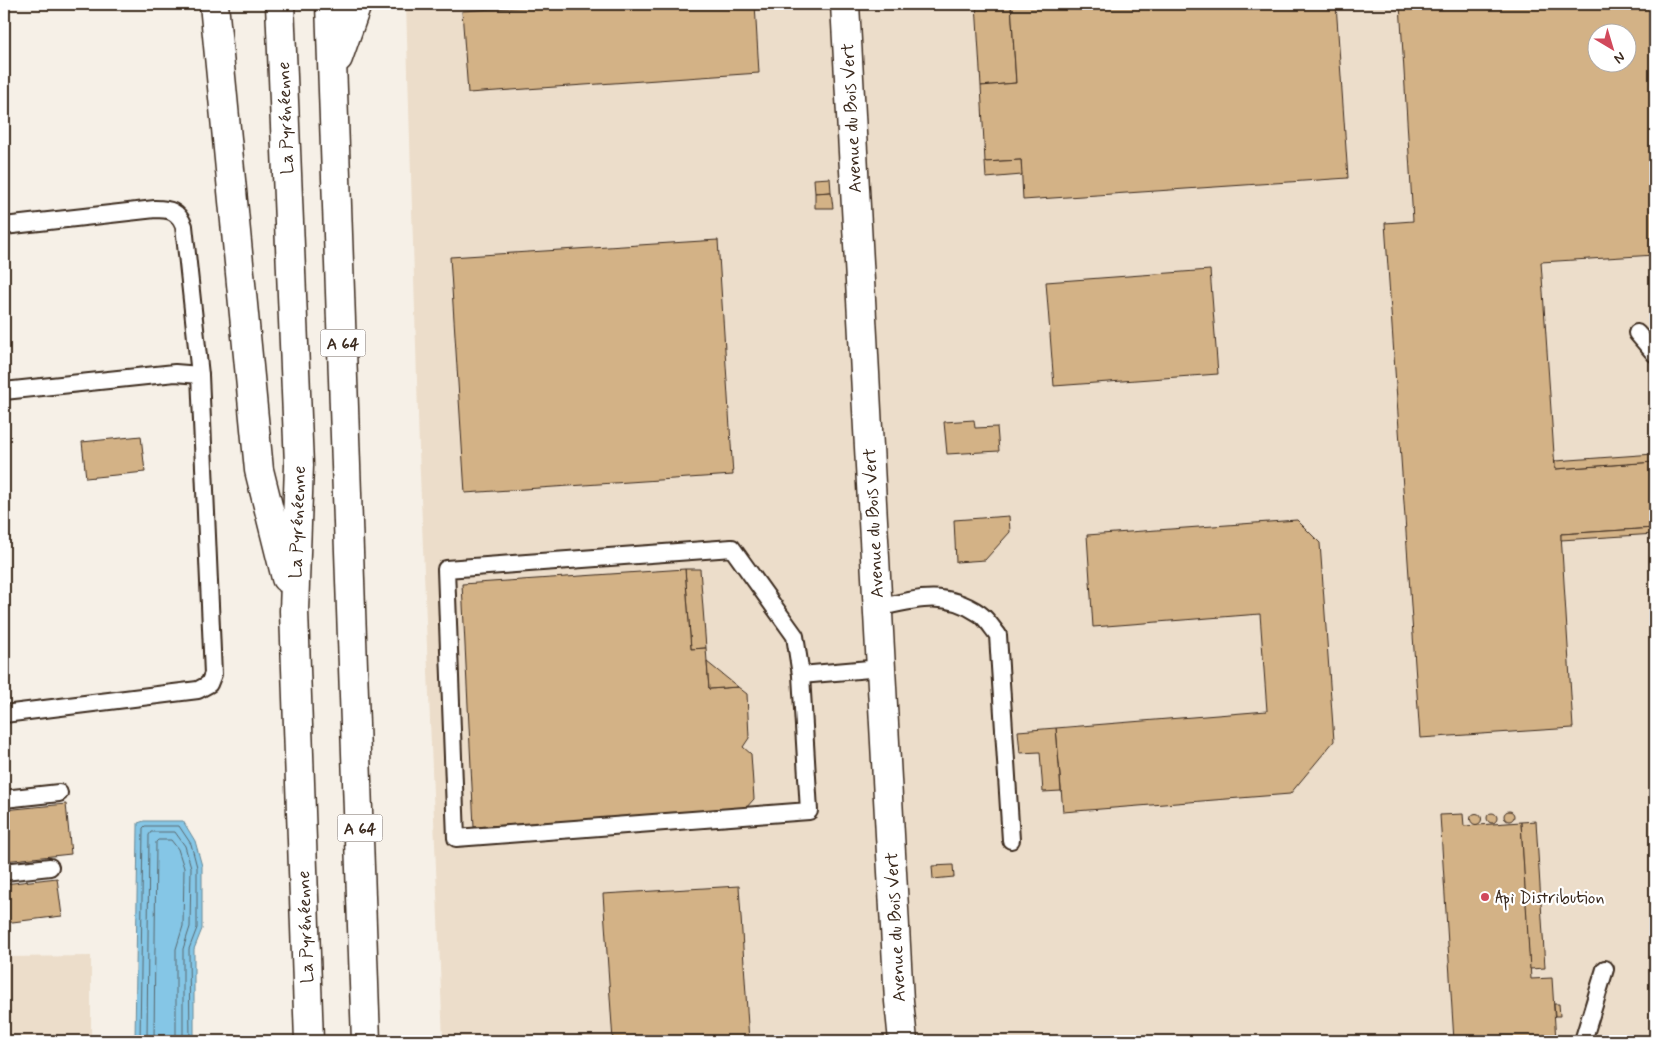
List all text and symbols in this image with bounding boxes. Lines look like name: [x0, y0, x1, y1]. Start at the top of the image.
north arrow: [1586, 22, 1636, 72]
street label: Avenue du Bois Vert: [836, 42, 868, 194]
text: N: [1610, 47, 1629, 67]
street label: La Pyrénéenne: [272, 61, 300, 175]
road number: A 64: [320, 329, 366, 356]
street label: Avenue du Bois Vert: [858, 447, 890, 599]
street label: La Pyrénéenne: [284, 465, 312, 579]
road number: A 64: [338, 814, 382, 841]
street label: Avenue du Bois Vert: [880, 851, 912, 1003]
street label: La Pyrénéenne: [292, 870, 320, 984]
place label: Api Distribution: [1495, 886, 1604, 911]
marker: Api Distribution: [1479, 891, 1491, 903]

